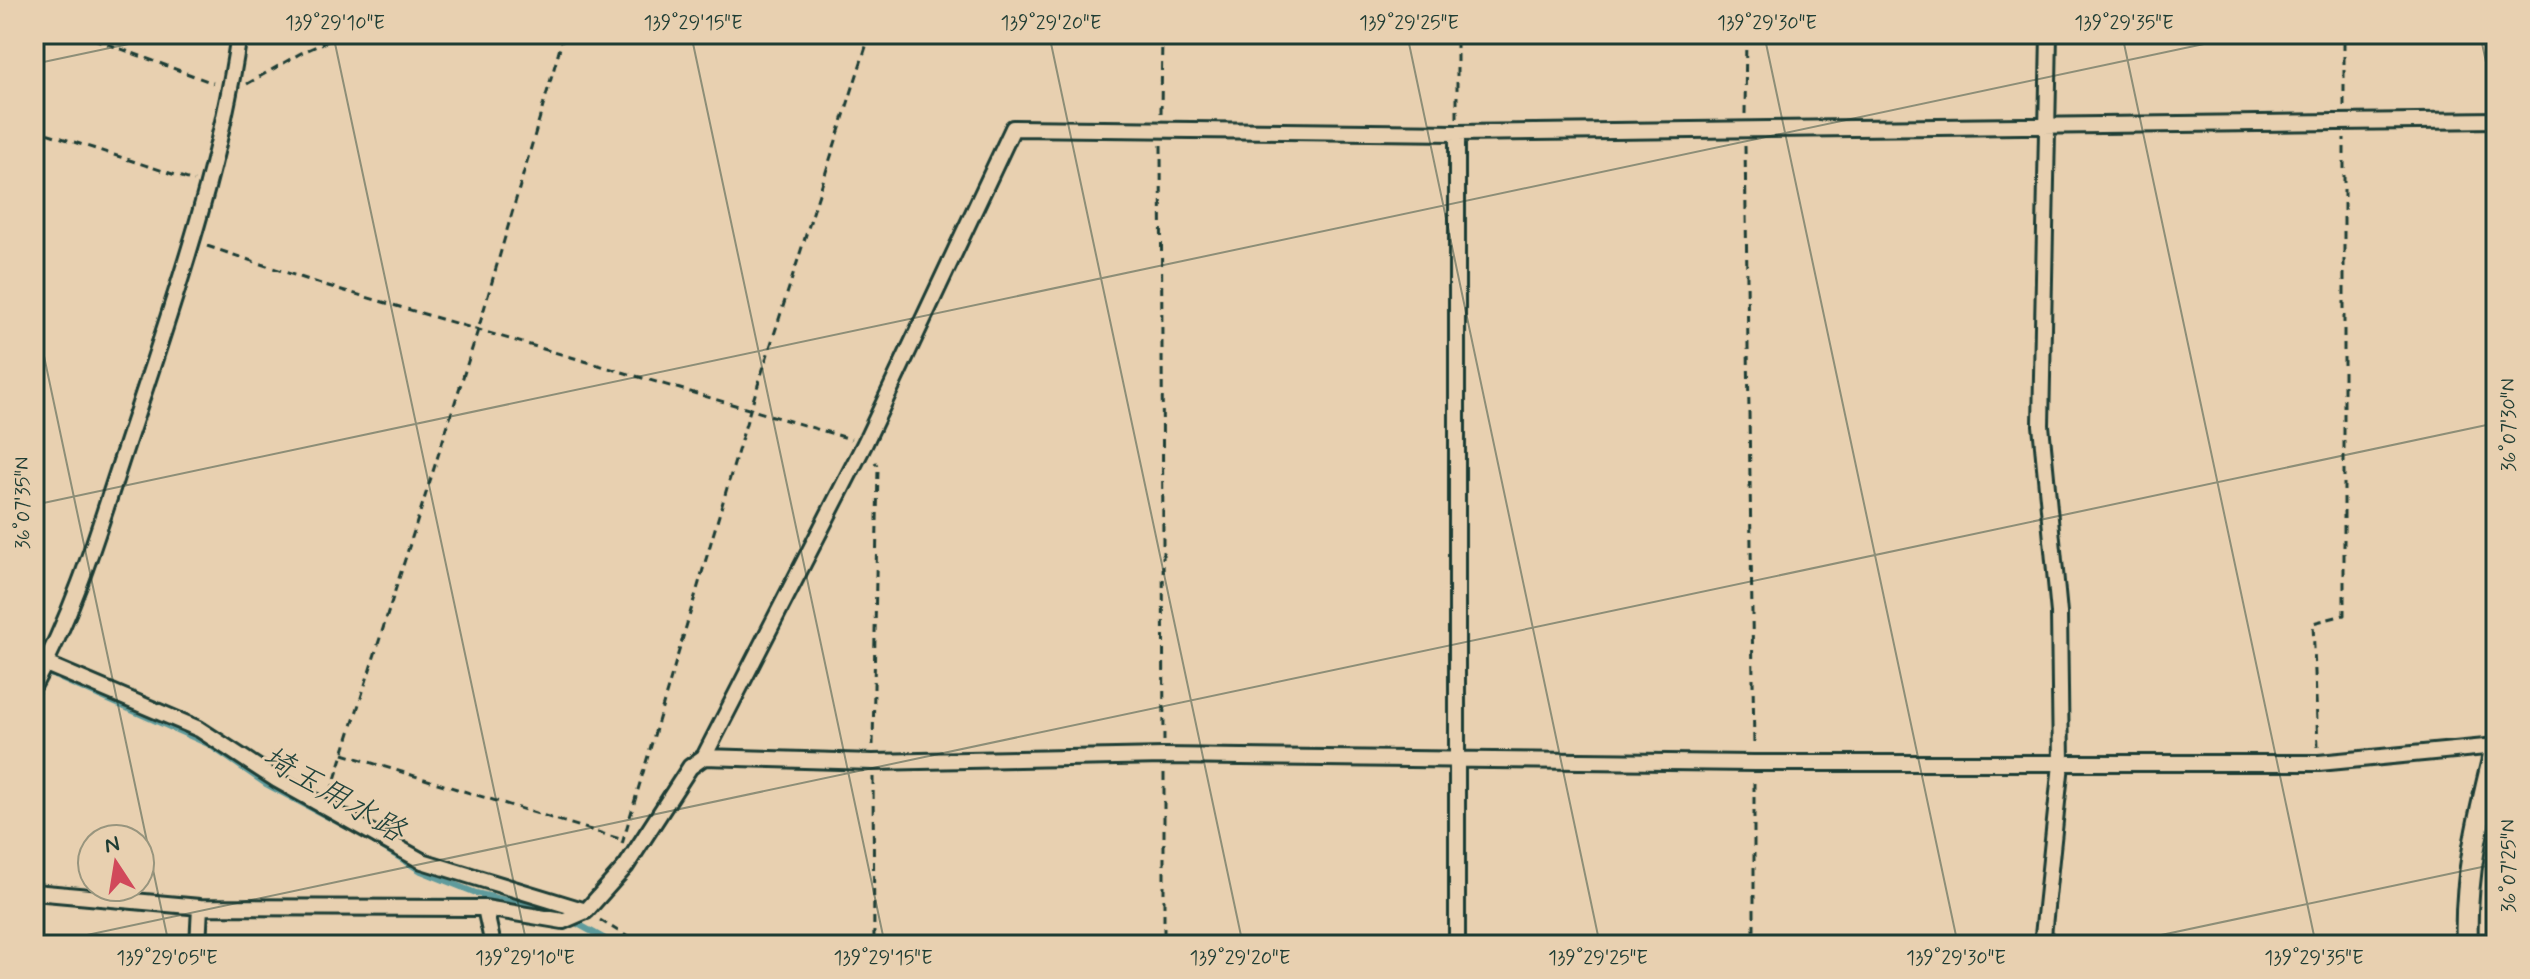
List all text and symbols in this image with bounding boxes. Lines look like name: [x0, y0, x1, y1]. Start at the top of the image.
text: 139°29'10"E: [285, 10, 385, 37]
text: 139°29'15"E: [643, 10, 743, 37]
text: 139°29'20"E: [1001, 10, 1101, 37]
text: 139°29'25"E: [1359, 10, 1459, 37]
text: 139°29'30"E: [1717, 10, 1817, 37]
text: 139°29'35"E: [2074, 10, 2174, 37]
text: 36°07'30"N: [2496, 378, 2523, 472]
text: 36°07'35"N: [10, 457, 37, 549]
water label: 埼玉用水路: [253, 737, 415, 854]
text: 36°07'25"N: [2496, 819, 2523, 913]
north arrow: [76, 823, 156, 903]
text: N: [102, 830, 122, 861]
text: 139°29'05"E: [116, 945, 218, 972]
text: 139°29'10"E: [475, 945, 575, 972]
text: 139°29'15"E: [833, 945, 933, 972]
text: 139°29'20"E: [1190, 945, 1290, 972]
text: 139°29'25"E: [1548, 945, 1648, 972]
text: 139°29'30"E: [1906, 945, 2006, 972]
text: 139°29'35"E: [2264, 945, 2364, 972]

